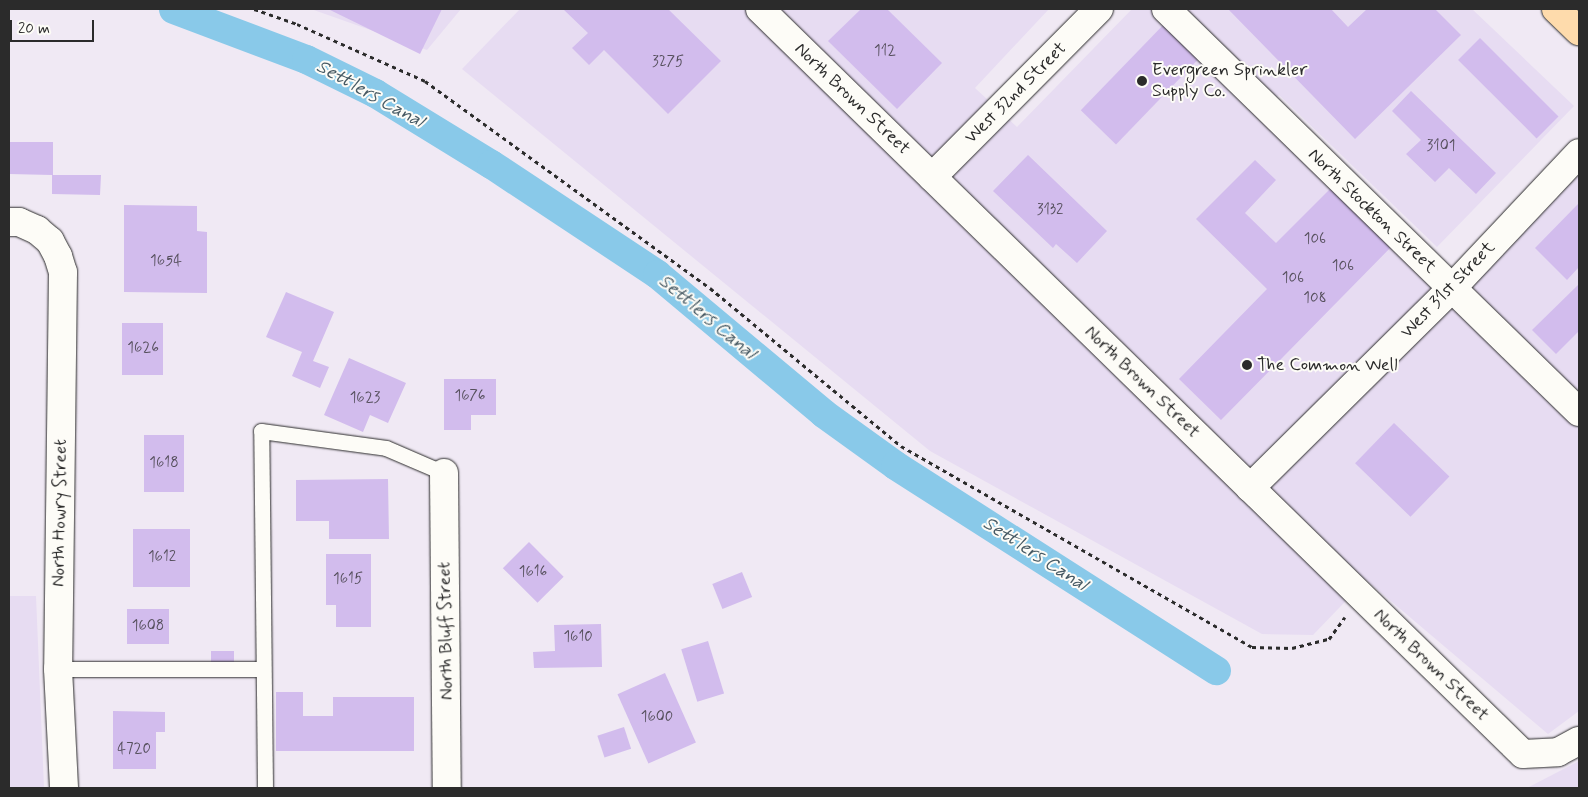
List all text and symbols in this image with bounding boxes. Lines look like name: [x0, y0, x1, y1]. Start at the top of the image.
scale bar: [12, 10, 96, 42]
text: 20 m: [18, 19, 50, 39]
street label: West 32nd Street: [961, 38, 1071, 148]
street label: North Brown Street: [790, 39, 914, 159]
house number: 112: [874, 43, 896, 61]
house number: 3275: [652, 54, 684, 72]
water label: Settlers Canal: [312, 55, 428, 133]
place label: Evergreen Sprinkler Supply Co.: [1152, 60, 1303, 102]
marker: Evergreen Sprinkler Supply Co.: [1136, 75, 1148, 87]
house number: 3101: [1427, 138, 1455, 156]
street label: North Stockton Street: [1303, 144, 1441, 278]
house number: 3132: [1037, 202, 1063, 220]
house number: 106: [1304, 231, 1326, 249]
street label: West 31st Street: [1396, 237, 1500, 343]
house number: 1654: [150, 253, 182, 271]
house number: 106: [1332, 258, 1354, 276]
water label: Settlers Canal: [654, 270, 760, 364]
house number: 106: [1282, 270, 1304, 288]
house number: 108: [1303, 290, 1327, 308]
street label: North Brown Street: [1080, 322, 1204, 442]
house number: 1626: [127, 340, 159, 358]
place label: The Common Well: [1257, 354, 1400, 376]
marker: The Common Well: [1241, 359, 1253, 371]
house number: 1676: [454, 388, 486, 406]
house number: 1623: [350, 390, 380, 408]
street label: North Howry Street: [48, 437, 72, 589]
house number: 1618: [149, 455, 179, 473]
water label: Settlers Canal: [979, 512, 1091, 596]
house number: 1612: [148, 549, 176, 567]
street label: North Bluff Street: [434, 560, 458, 702]
house number: 1616: [519, 564, 547, 582]
house number: 1615: [333, 571, 363, 589]
street label: North Brown Street: [1369, 605, 1493, 725]
house number: 1608: [132, 618, 164, 636]
house number: 1610: [563, 629, 593, 647]
house number: 1600: [641, 709, 673, 727]
house number: 4720: [117, 741, 151, 759]

